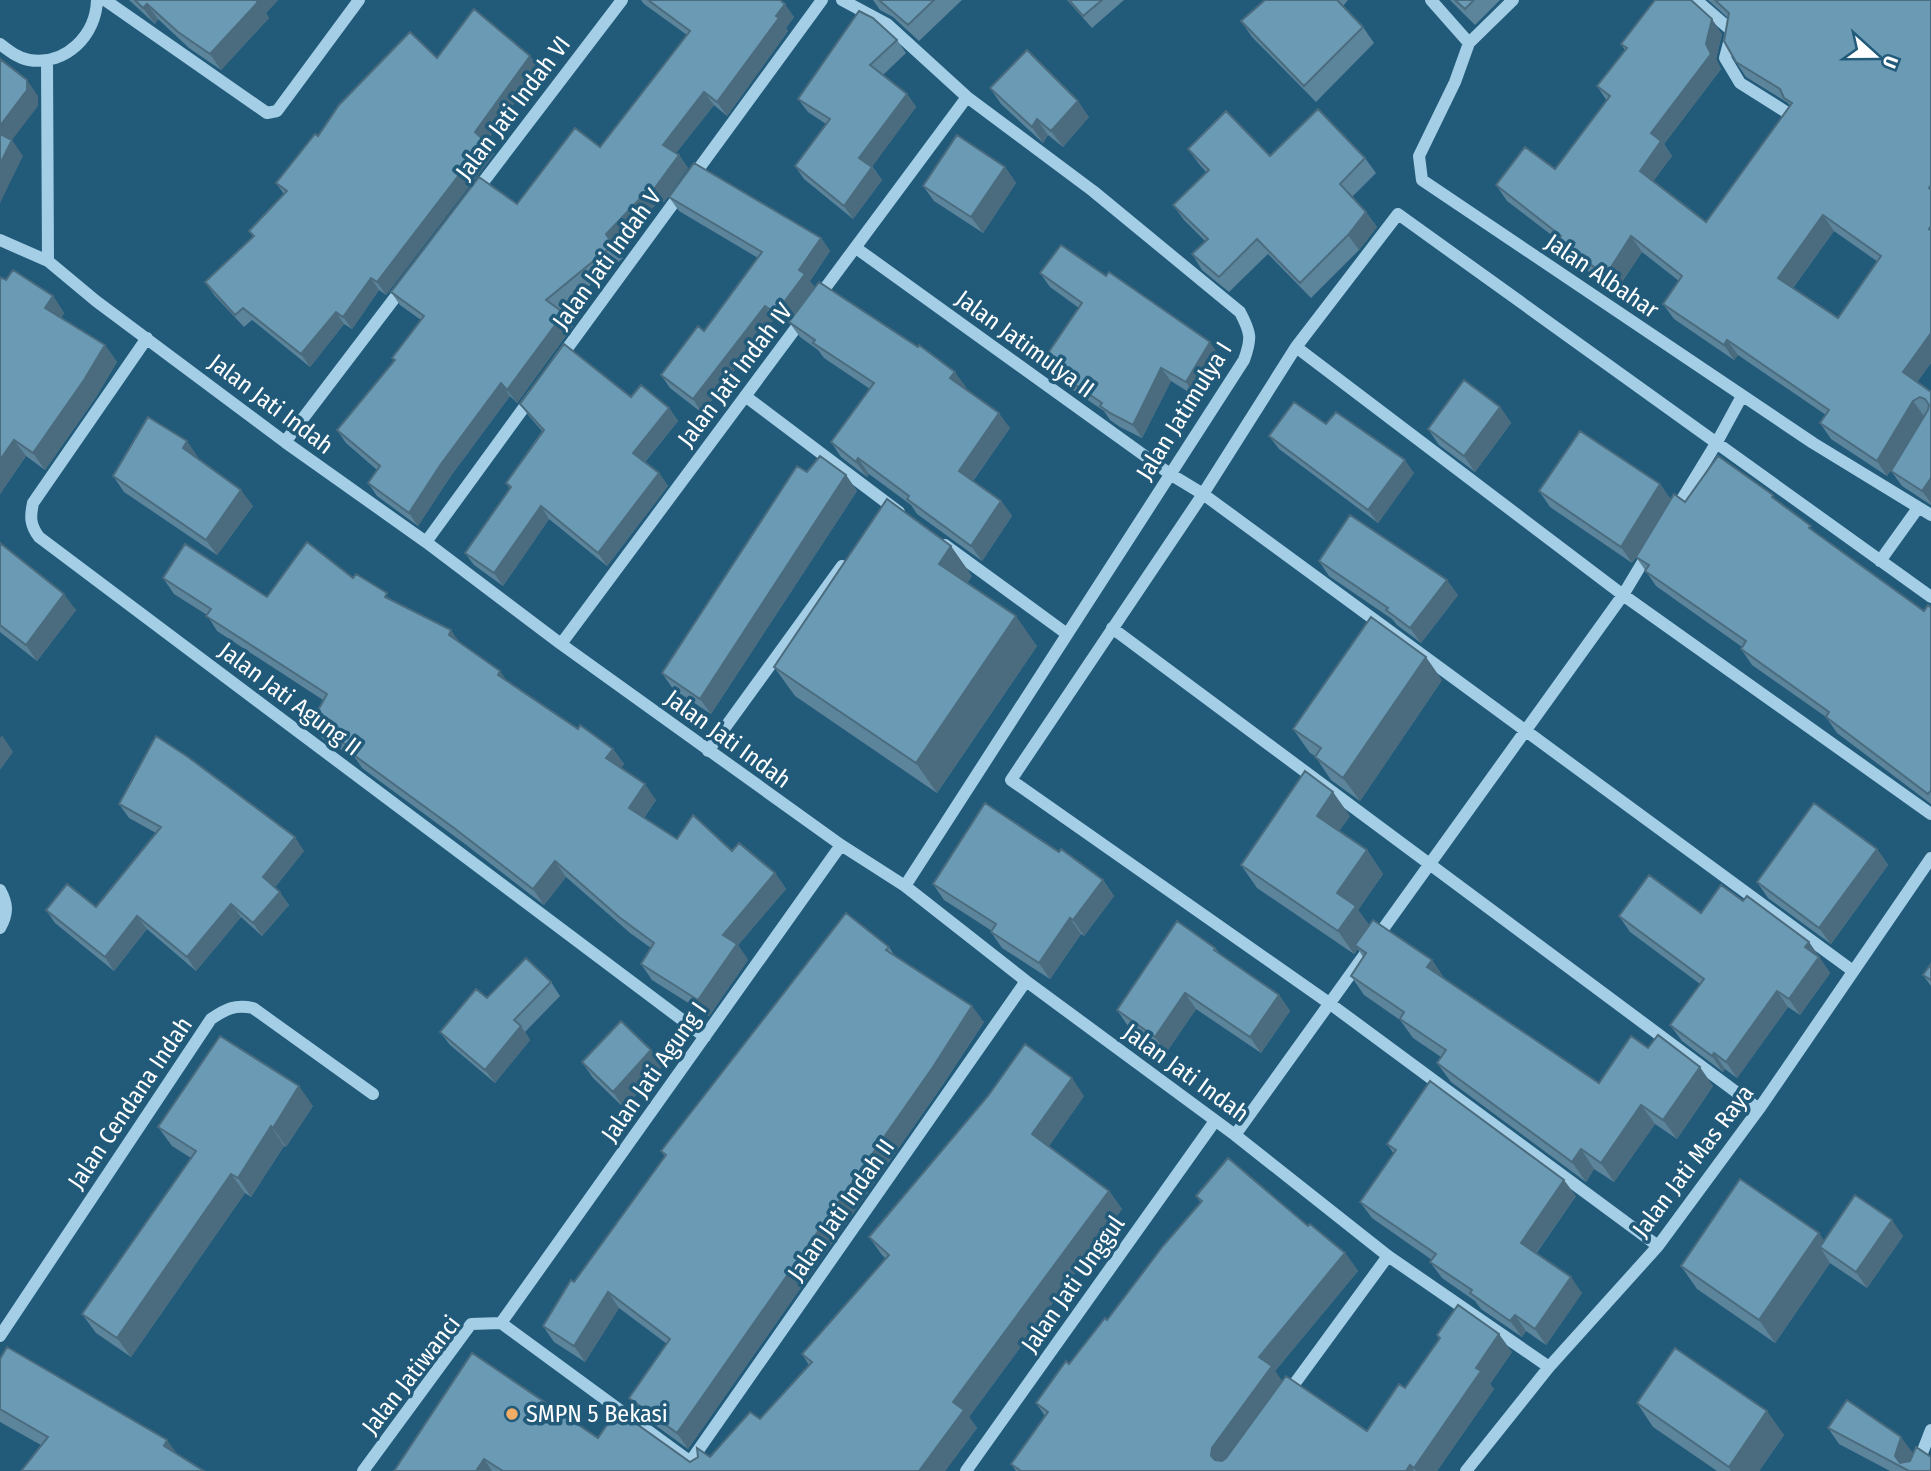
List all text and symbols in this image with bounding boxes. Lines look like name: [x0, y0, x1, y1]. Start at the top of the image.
north arrow: [1840, 21, 1910, 91]
street label: Jalan Jati Indah VI: [450, 31, 576, 185]
text: U: [1878, 53, 1903, 71]
street label: Jalan Jati Indah V: [547, 183, 668, 334]
street label: Jalan Albahar: [1540, 228, 1664, 324]
street label: Jalan Jatimulya II: [950, 284, 1100, 404]
street label: Jalan Jati Indah IV: [672, 297, 799, 452]
street label: Jalan Jatimulya I: [1130, 337, 1238, 485]
street label: Jalan Jati Indah: [203, 348, 339, 460]
street label: Jalan Jati Agung II: [213, 637, 367, 761]
street label: Jalan Jati Indah: [660, 684, 796, 794]
street label: Jalan Jati Agung I: [595, 997, 713, 1147]
street label: Jalan Cendana Indah: [62, 1012, 198, 1194]
street label: Jalan Jati Indah: [1118, 1018, 1254, 1128]
street label: Jalan Jati Mas Raya: [1627, 1079, 1759, 1243]
street label: Jalan Jati Indah II: [782, 1134, 900, 1286]
street label: Jalan Jati Unggul: [1016, 1210, 1130, 1358]
street label: Jalan Jatiwanci: [356, 1310, 466, 1440]
place label: SMPN 5 Bekasi: [526, 1400, 668, 1428]
marker: SMPN 5 Bekasi: [504, 1406, 520, 1422]

